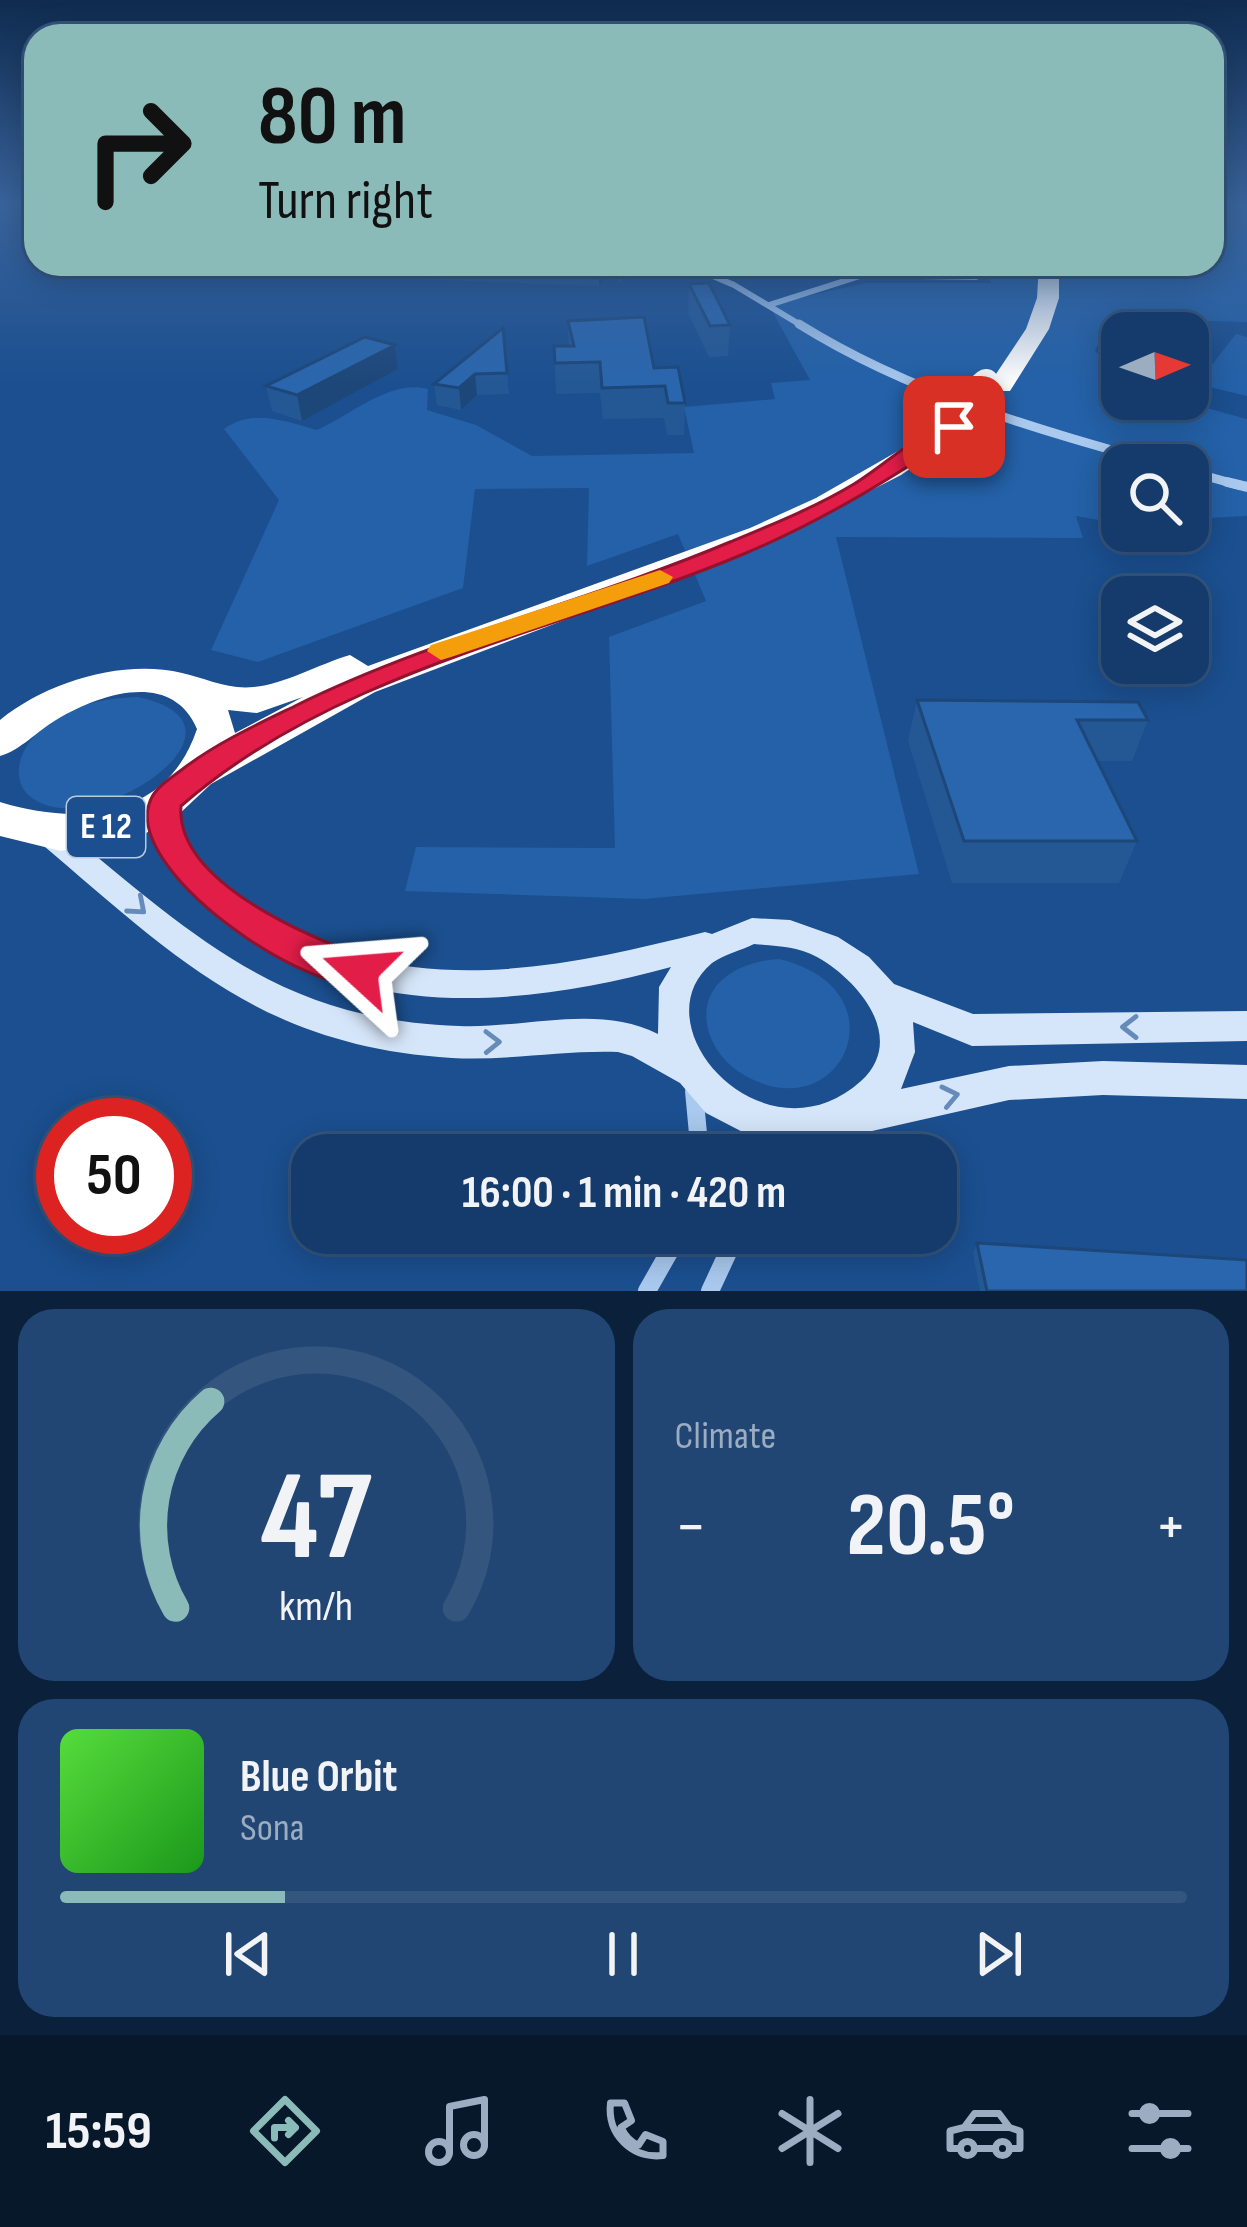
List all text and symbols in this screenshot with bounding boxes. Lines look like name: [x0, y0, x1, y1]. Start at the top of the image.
text: 80 m: [258, 67, 406, 168]
icon: right: [60, 72, 216, 228]
text: Turn right: [258, 169, 433, 234]
north arrow: [1101, 312, 1209, 420]
map controls: [1101, 312, 1209, 684]
pin: [903, 376, 1005, 478]
icon: arrive: [921, 394, 987, 460]
button: search: [1101, 444, 1209, 552]
button: layers: [1101, 576, 1209, 684]
road number: E 12: [67, 797, 145, 857]
one-way arrow: [125, 893, 147, 915]
position arrow: [297, 908, 423, 1034]
one-way arrow: [1120, 1014, 1138, 1040]
one-way arrow: [483, 1030, 502, 1056]
one-way arrow: [940, 1084, 960, 1110]
speed limit sign: 50: [36, 1098, 192, 1254]
text: 16:00 · 1 min · 420 m: [462, 1166, 786, 1221]
text: Climate: [675, 1413, 776, 1460]
text: 47: [261, 1445, 372, 1594]
text: 20.5°: [847, 1473, 1015, 1581]
text: −: [675, 1488, 707, 1567]
text: +: [1155, 1488, 1187, 1567]
text: km/h: [279, 1581, 353, 1633]
text: Blue Orbit: [240, 1750, 397, 1805]
text: Sona: [240, 1805, 305, 1852]
icon: previous: [215, 1921, 281, 1987]
icon: pause: [590, 1921, 656, 1987]
icon: next: [966, 1921, 1032, 1987]
icon: directions: [243, 2089, 327, 2173]
icon: music: [418, 2089, 502, 2173]
icon: phone: [593, 2089, 677, 2173]
icon: climate: [768, 2089, 852, 2173]
icon: car: [943, 2089, 1027, 2173]
icon: filters: [1118, 2089, 1202, 2173]
text: 15:59: [45, 2099, 152, 2164]

